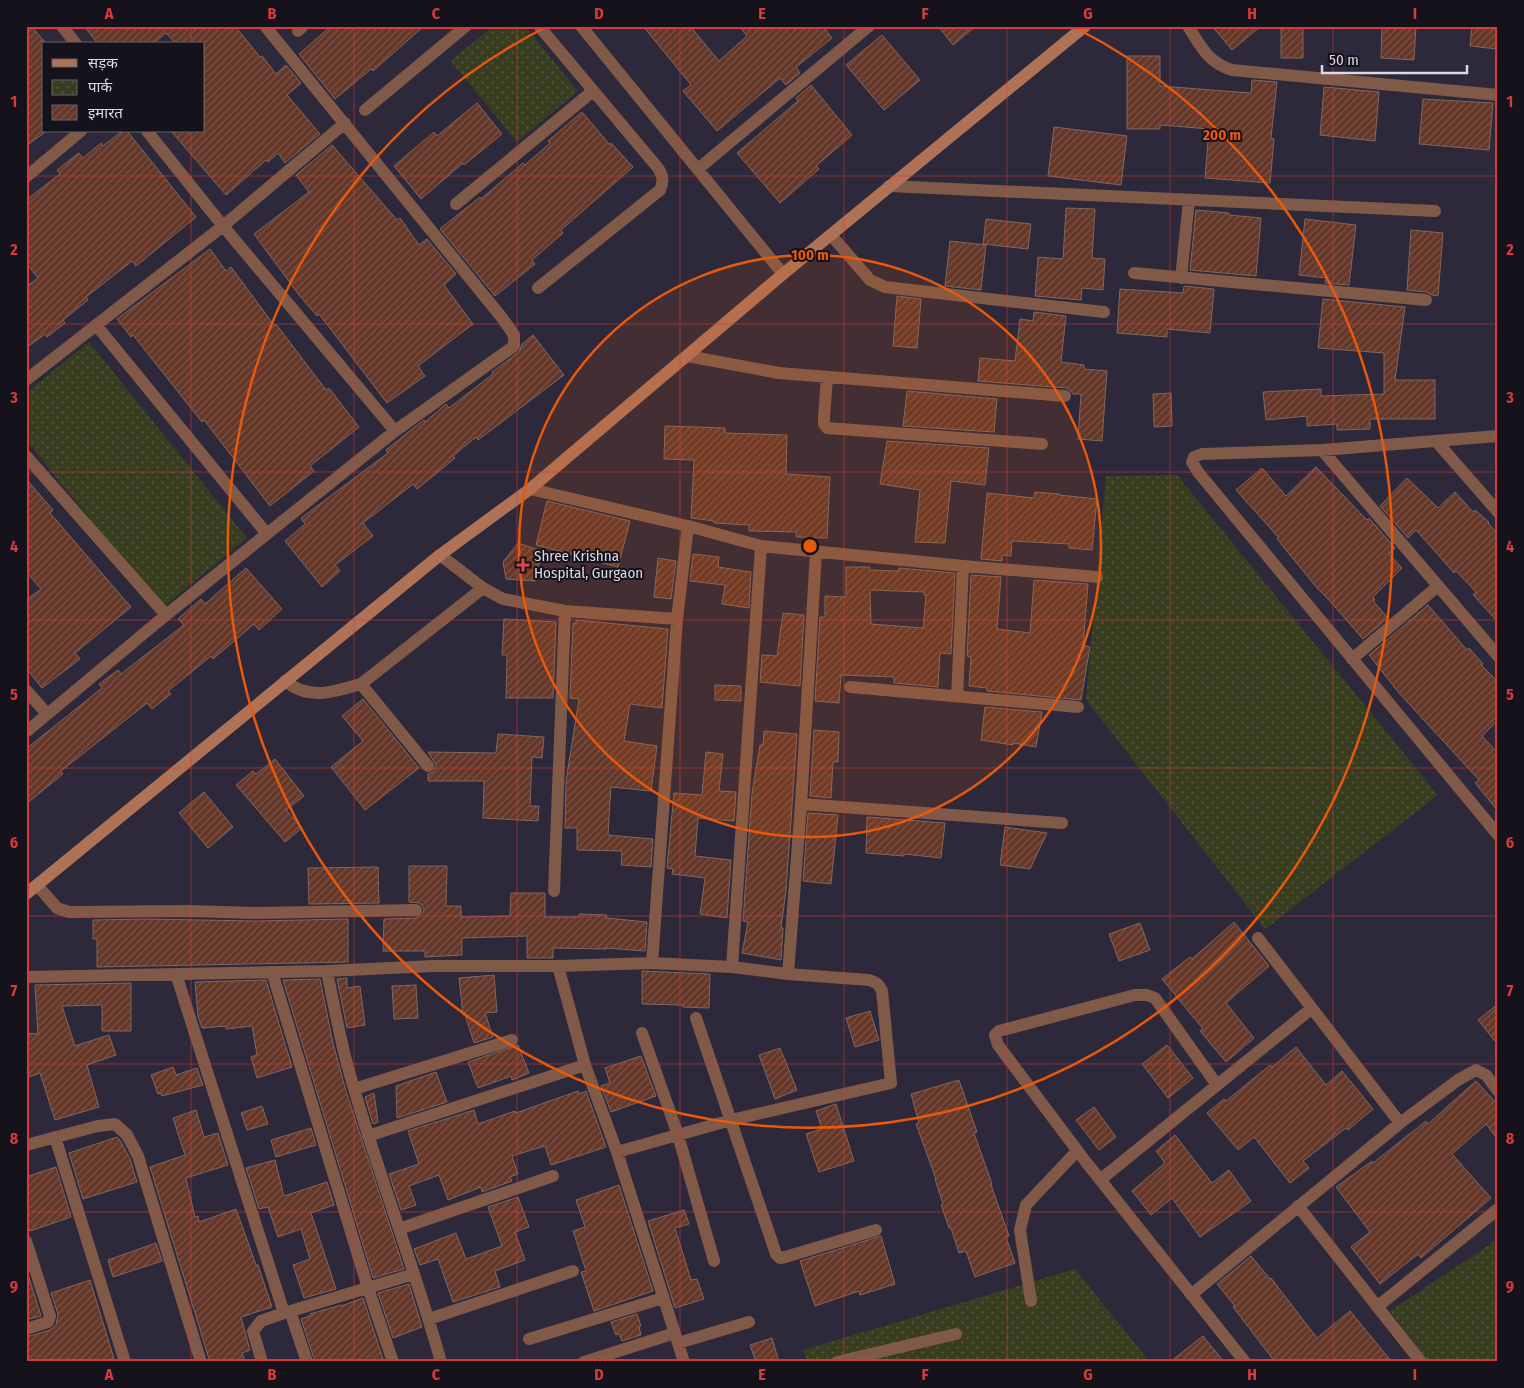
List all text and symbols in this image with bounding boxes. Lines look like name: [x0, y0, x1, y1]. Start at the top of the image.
text: A: [104, 4, 114, 23]
text: B: [268, 4, 277, 23]
text: C: [432, 4, 441, 23]
text: D: [594, 4, 604, 23]
text: E: [758, 4, 766, 23]
text: F: [921, 4, 929, 23]
text: G: [1083, 4, 1093, 23]
text: H: [1247, 4, 1257, 23]
text: I: [1413, 4, 1417, 23]
legend: [42, 42, 205, 132]
scale bar: [1322, 42, 1466, 74]
text: 50 m: [1329, 51, 1359, 69]
text: सड़क: [88, 54, 118, 72]
text: पार्क: [88, 78, 112, 96]
text: 1: [11, 92, 17, 111]
text: 1: [1507, 92, 1513, 111]
text: इमारत: [88, 104, 123, 122]
text: 200 m: [1202, 126, 1241, 144]
text: 2: [9, 240, 18, 259]
text: 2: [1505, 240, 1514, 259]
text: 100 m: [791, 246, 829, 264]
text: 3: [9, 388, 18, 407]
text: 3: [1505, 388, 1514, 407]
text: 4: [10, 537, 18, 556]
centre of rings: [801, 537, 819, 555]
text: 4: [1506, 537, 1514, 556]
place label: Shree Krishna Hospital, Gurgaon: [534, 547, 643, 582]
marker: Shree Krishna Hospital, Gurgaon: [516, 558, 530, 572]
text: 5: [10, 685, 18, 704]
text: 5: [1506, 685, 1514, 704]
text: 6: [10, 833, 18, 852]
text: 6: [1506, 833, 1514, 852]
text: 7: [11, 981, 18, 1000]
text: 7: [1507, 981, 1514, 1000]
text: 8: [10, 1129, 19, 1148]
text: 8: [1506, 1129, 1515, 1148]
text: 9: [10, 1277, 18, 1296]
text: 9: [1506, 1277, 1514, 1296]
text: A: [104, 1365, 114, 1384]
text: B: [268, 1365, 277, 1384]
text: C: [432, 1365, 441, 1384]
text: D: [594, 1365, 604, 1384]
text: E: [758, 1365, 766, 1384]
text: F: [921, 1365, 929, 1384]
text: G: [1083, 1365, 1093, 1384]
text: H: [1247, 1365, 1257, 1384]
text: I: [1413, 1365, 1417, 1384]

